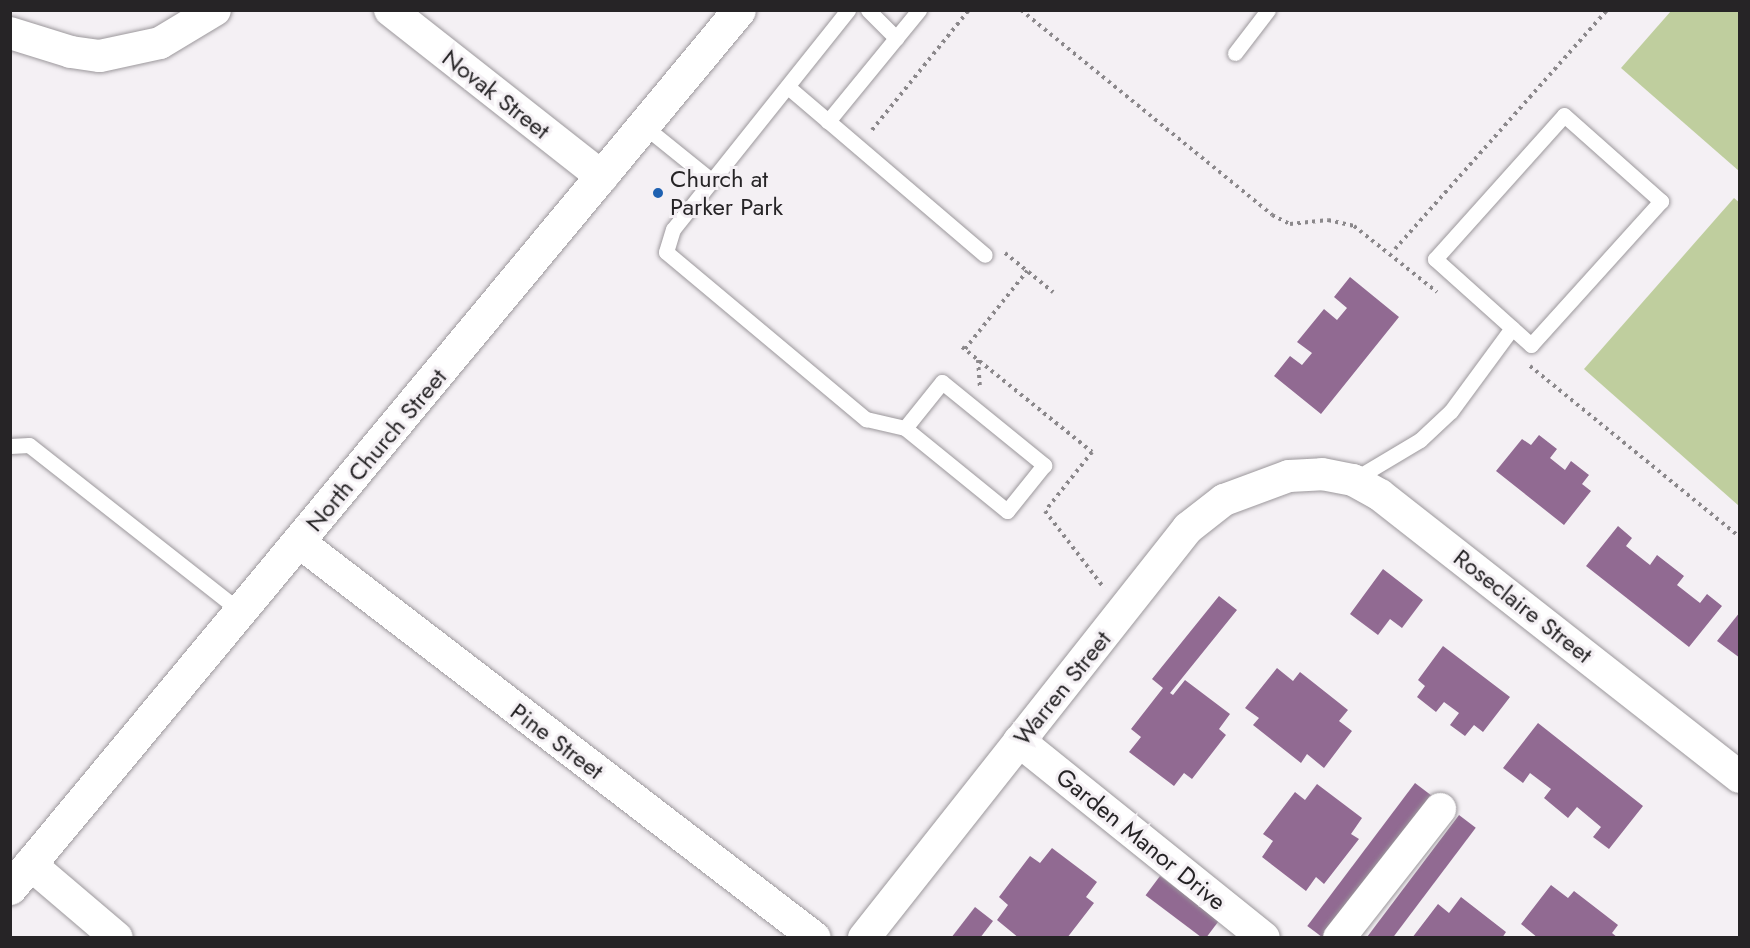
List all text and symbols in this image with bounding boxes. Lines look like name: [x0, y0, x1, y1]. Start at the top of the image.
street label: Novak Street: [437, 43, 555, 145]
place label: Church at Parker Park: [670, 165, 783, 221]
marker: Church at Parker Park: [651, 186, 665, 200]
street label: North Church Street: [300, 363, 452, 537]
street label: Roseclaire Street: [1448, 543, 1598, 669]
street label: Warren Street: [1007, 625, 1117, 751]
street label: Pine Street: [505, 697, 609, 785]
street label: Garden Manor Drive: [1050, 762, 1232, 916]

